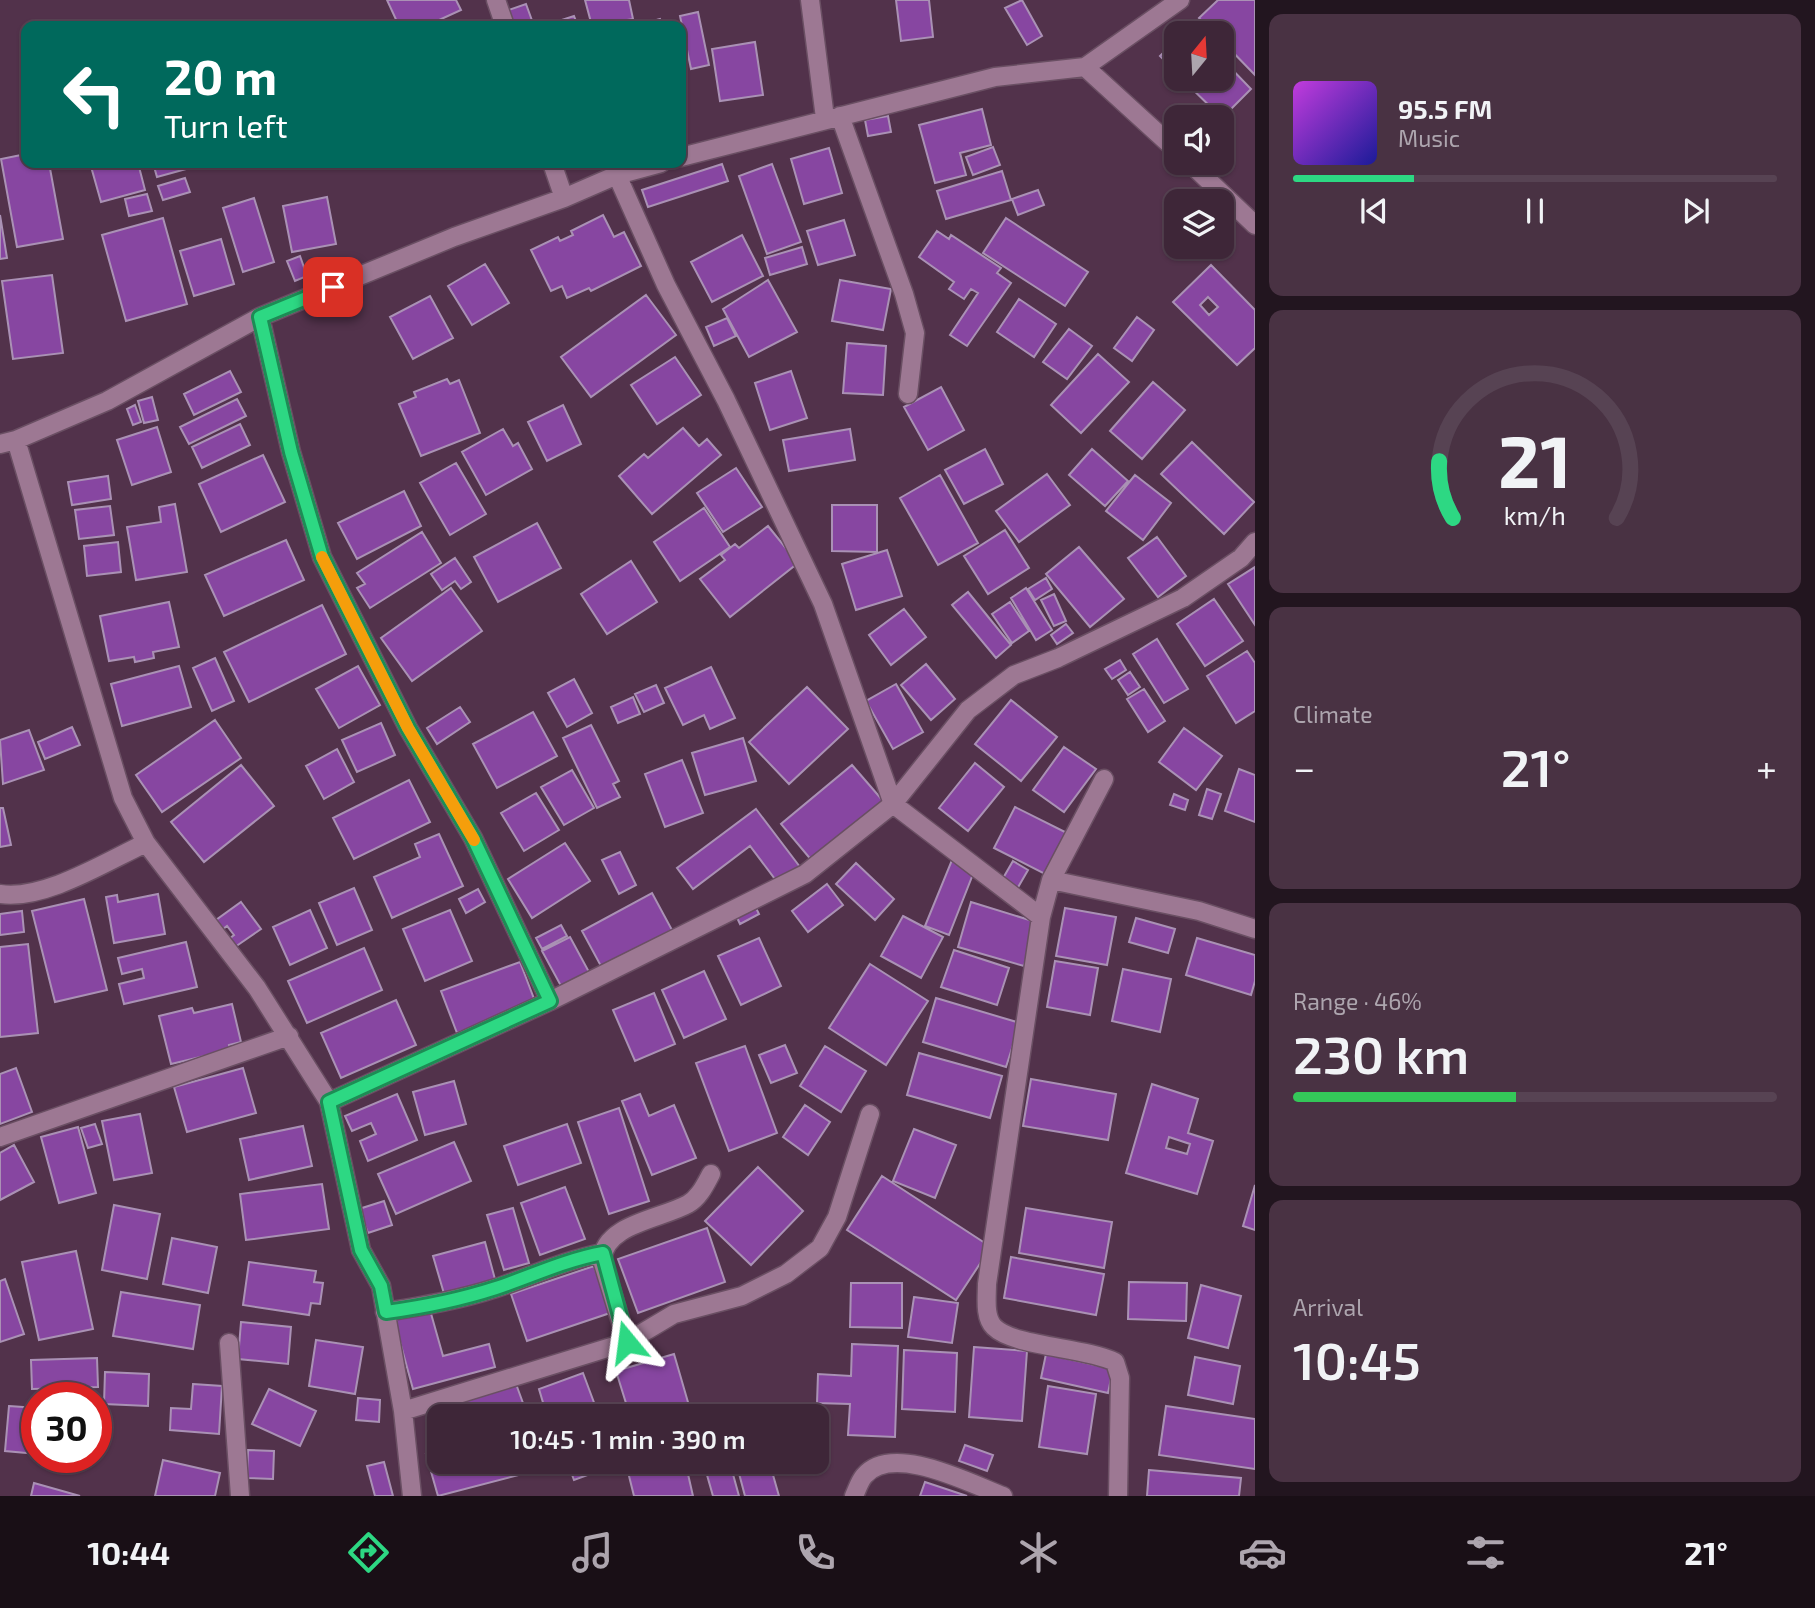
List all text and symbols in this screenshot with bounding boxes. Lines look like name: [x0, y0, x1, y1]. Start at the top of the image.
north arrow: [1164, 21, 1234, 91]
map controls: [1164, 21, 1234, 259]
text: 20 m: [164, 46, 277, 105]
icon: left: [49, 49, 140, 140]
text: 95.5 FM: [1398, 93, 1492, 124]
button: sound: [1164, 105, 1234, 175]
text: Turn left: [164, 106, 288, 144]
text: Music: [1398, 124, 1460, 152]
button: layers: [1164, 189, 1234, 259]
icon: previous: [1355, 192, 1393, 230]
icon: pause: [1516, 192, 1554, 230]
icon: next: [1677, 192, 1715, 230]
pin: [303, 257, 363, 317]
icon: arrive: [314, 268, 352, 306]
text: 21: [1498, 415, 1572, 503]
text: km/h: [1504, 499, 1566, 529]
text: Climate: [1293, 700, 1373, 728]
text: 21°: [1501, 735, 1571, 797]
text: −: [1293, 744, 1315, 790]
text: +: [1756, 744, 1777, 790]
text: Range · 46%: [1293, 987, 1422, 1015]
text: 230 km: [1293, 1022, 1469, 1084]
text: Arrival: [1293, 1293, 1363, 1321]
position arrow: [590, 1305, 664, 1379]
text: 10:45: [1293, 1328, 1421, 1390]
speed limit sign: 30: [21, 1382, 112, 1473]
text: 10:45 · 1 min · 390 m: [510, 1423, 746, 1454]
icon: directions: [344, 1528, 393, 1577]
icon: music: [568, 1528, 617, 1577]
icon: phone: [791, 1528, 840, 1577]
icon: climate: [1014, 1528, 1063, 1577]
icon: car: [1238, 1528, 1287, 1577]
icon: filters: [1461, 1528, 1510, 1577]
text: 10:44: [87, 1533, 170, 1571]
text: 21°: [1684, 1533, 1728, 1571]

